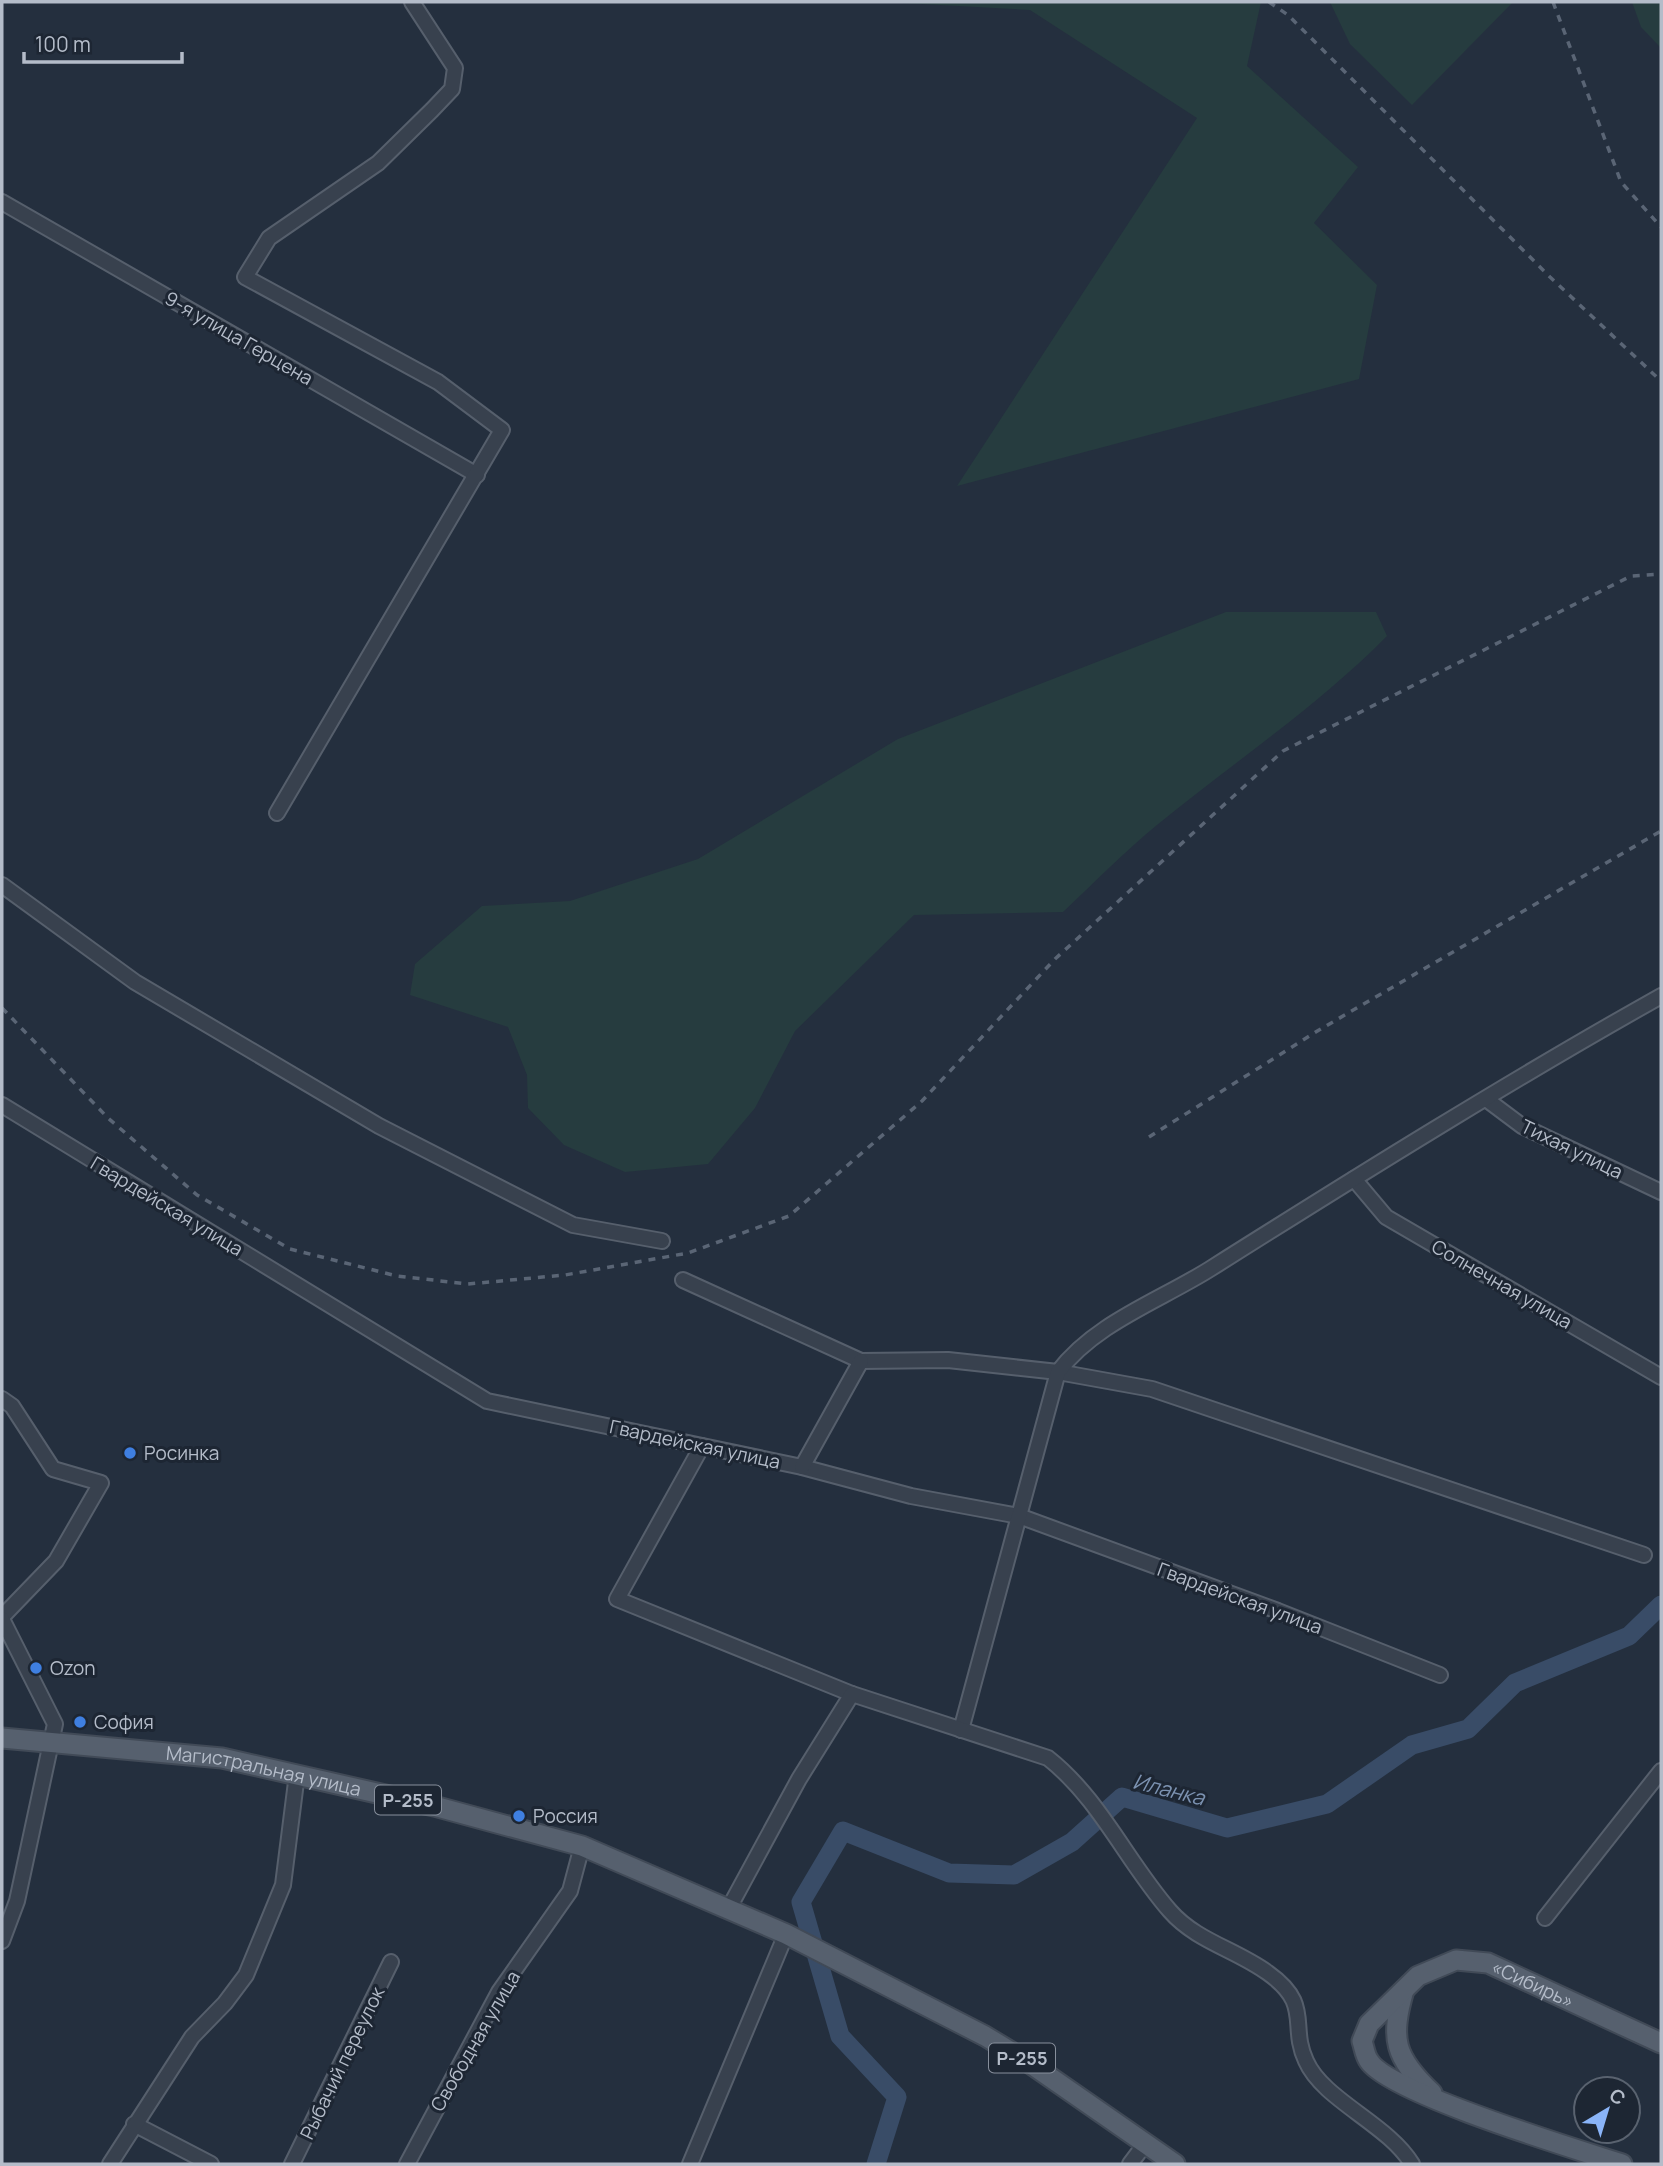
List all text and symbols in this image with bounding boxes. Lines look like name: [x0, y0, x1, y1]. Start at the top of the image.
scale bar: [24, 21, 182, 65]
text: 100 m: [35, 30, 91, 58]
street label: 9-я улица Герцена: [160, 285, 318, 391]
street label: Тихая улица: [1517, 1113, 1627, 1185]
street label: Гвардейская улица: [86, 1150, 248, 1262]
street label: Солнечная улица: [1427, 1233, 1577, 1335]
street label: Гвардейская улица: [607, 1413, 783, 1475]
place label: Росинка: [144, 1440, 219, 1466]
marker: Росинка: [122, 1445, 138, 1461]
street label: Гвардейская улица: [1154, 1556, 1326, 1640]
place label: Ozon: [50, 1655, 96, 1681]
marker: Ozon: [28, 1660, 44, 1676]
place label: София: [94, 1709, 154, 1735]
marker: София: [72, 1714, 88, 1730]
street label: Магистральная улица: [165, 1740, 364, 1802]
water label: Иланка: [1130, 1767, 1209, 1812]
road number: Р-255: [375, 1786, 441, 1814]
place label: Россия: [533, 1803, 598, 1829]
marker: Россия: [511, 1808, 527, 1824]
street label: «Сибирь»: [1487, 1953, 1578, 2014]
street label: Свободная улица: [424, 1966, 526, 2116]
street label: Рыбачий переулок: [294, 1982, 391, 2144]
road number: Р-255: [989, 2044, 1055, 2072]
north arrow: [1572, 2075, 1642, 2145]
text: С: [1604, 2082, 1631, 2111]

